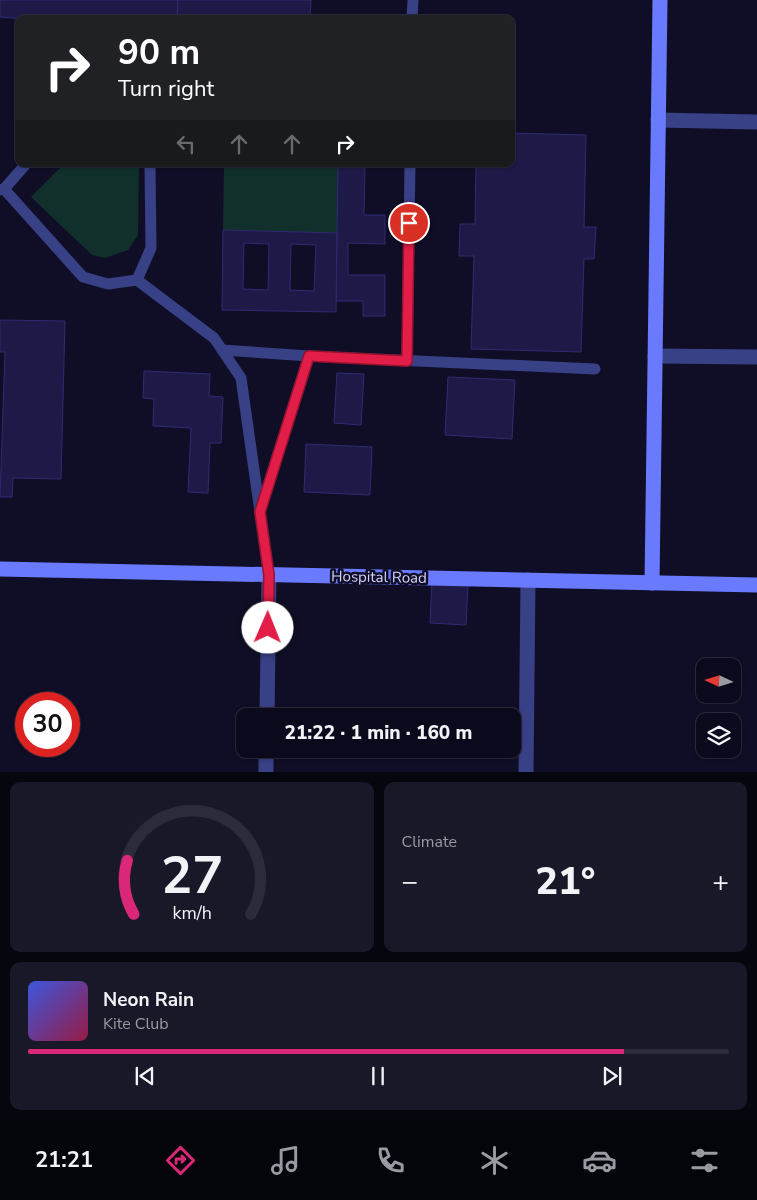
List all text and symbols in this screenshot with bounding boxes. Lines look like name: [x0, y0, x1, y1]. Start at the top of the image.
text: 90 m: [118, 29, 200, 76]
icon: right: [35, 35, 100, 100]
text: Turn right: [118, 74, 214, 104]
icon: left: [172, 130, 200, 158]
icon: ahead: [225, 130, 253, 158]
icon: ahead: [278, 130, 306, 158]
icon: right: [331, 130, 359, 158]
pin: [388, 202, 430, 244]
icon: arrive: [395, 209, 423, 237]
street label: Hospital Road: [331, 566, 427, 588]
position arrow: [241, 601, 293, 653]
north arrow: [696, 658, 741, 702]
map controls: [696, 658, 741, 758]
speed limit sign: 30: [15, 692, 80, 757]
button: layers: [696, 713, 741, 758]
text: 21:22 · 1 min · 160 m: [285, 720, 472, 746]
text: Climate: [402, 831, 457, 853]
text: 27: [161, 840, 223, 911]
text: 21°: [535, 856, 595, 907]
text: −: [402, 863, 418, 901]
text: +: [712, 863, 729, 901]
text: km/h: [172, 901, 211, 925]
text: Neon Rain: [103, 987, 194, 1013]
text: Kite Club: [103, 1013, 169, 1035]
icon: previous: [131, 1062, 159, 1090]
icon: pause: [364, 1062, 392, 1090]
icon: next: [598, 1062, 626, 1090]
icon: directions: [163, 1143, 198, 1178]
icon: music: [268, 1143, 303, 1178]
icon: phone: [373, 1143, 408, 1178]
icon: climate: [477, 1143, 512, 1178]
icon: car: [582, 1143, 617, 1178]
icon: filters: [687, 1143, 722, 1178]
text: 21:21: [35, 1145, 93, 1175]

